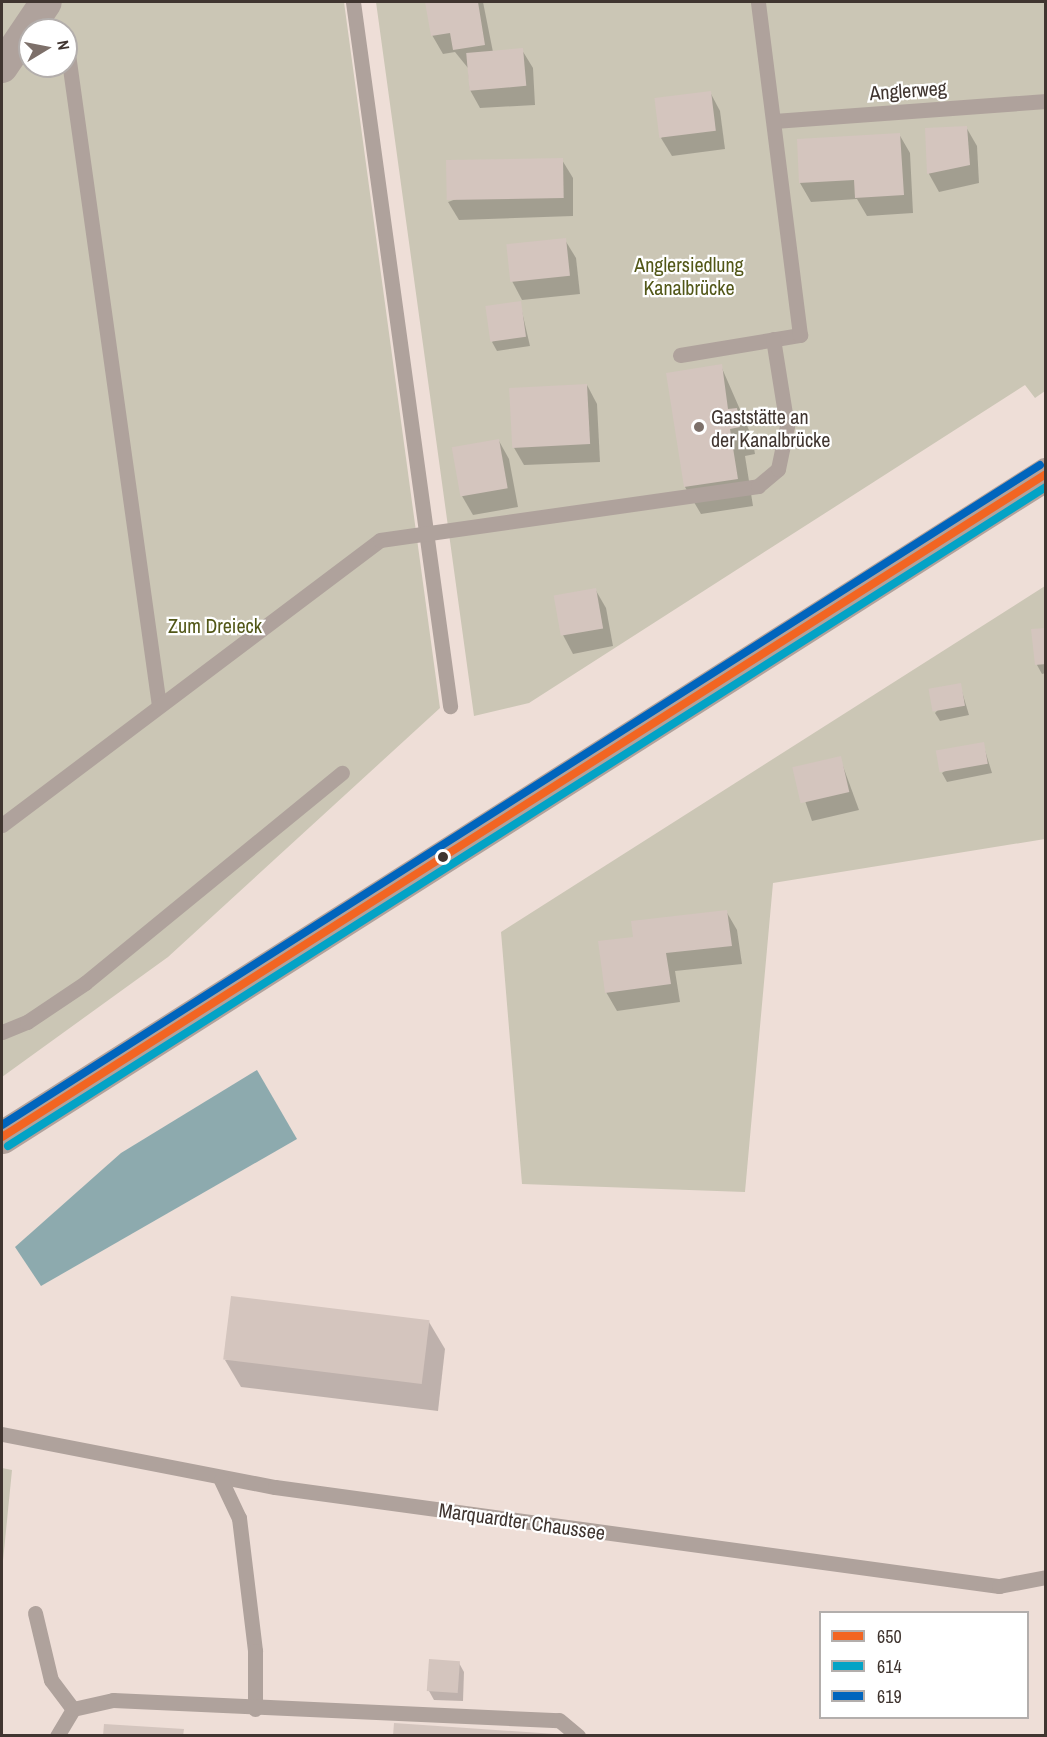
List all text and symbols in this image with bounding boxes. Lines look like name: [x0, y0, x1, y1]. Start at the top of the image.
north arrow: [18, 18, 78, 78]
text: N: [52, 39, 75, 52]
street label: Anglerweg: [869, 75, 947, 105]
park label: Anglersiedlung Kanalbrücke: [634, 252, 744, 299]
place label: Gaststätte an der Kanalbrücke: [711, 404, 830, 451]
marker: Gaststätte an der Kanalbrücke: [692, 420, 706, 434]
park label: Zum Dreieck: [168, 613, 262, 637]
unlabelled marker: [437, 851, 449, 863]
street label: Marquardter Chaussee: [437, 1497, 607, 1545]
legend: [819, 1611, 1029, 1719]
text: 650: [877, 1624, 902, 1649]
text: 614: [877, 1654, 902, 1679]
text: 619: [877, 1684, 902, 1709]

